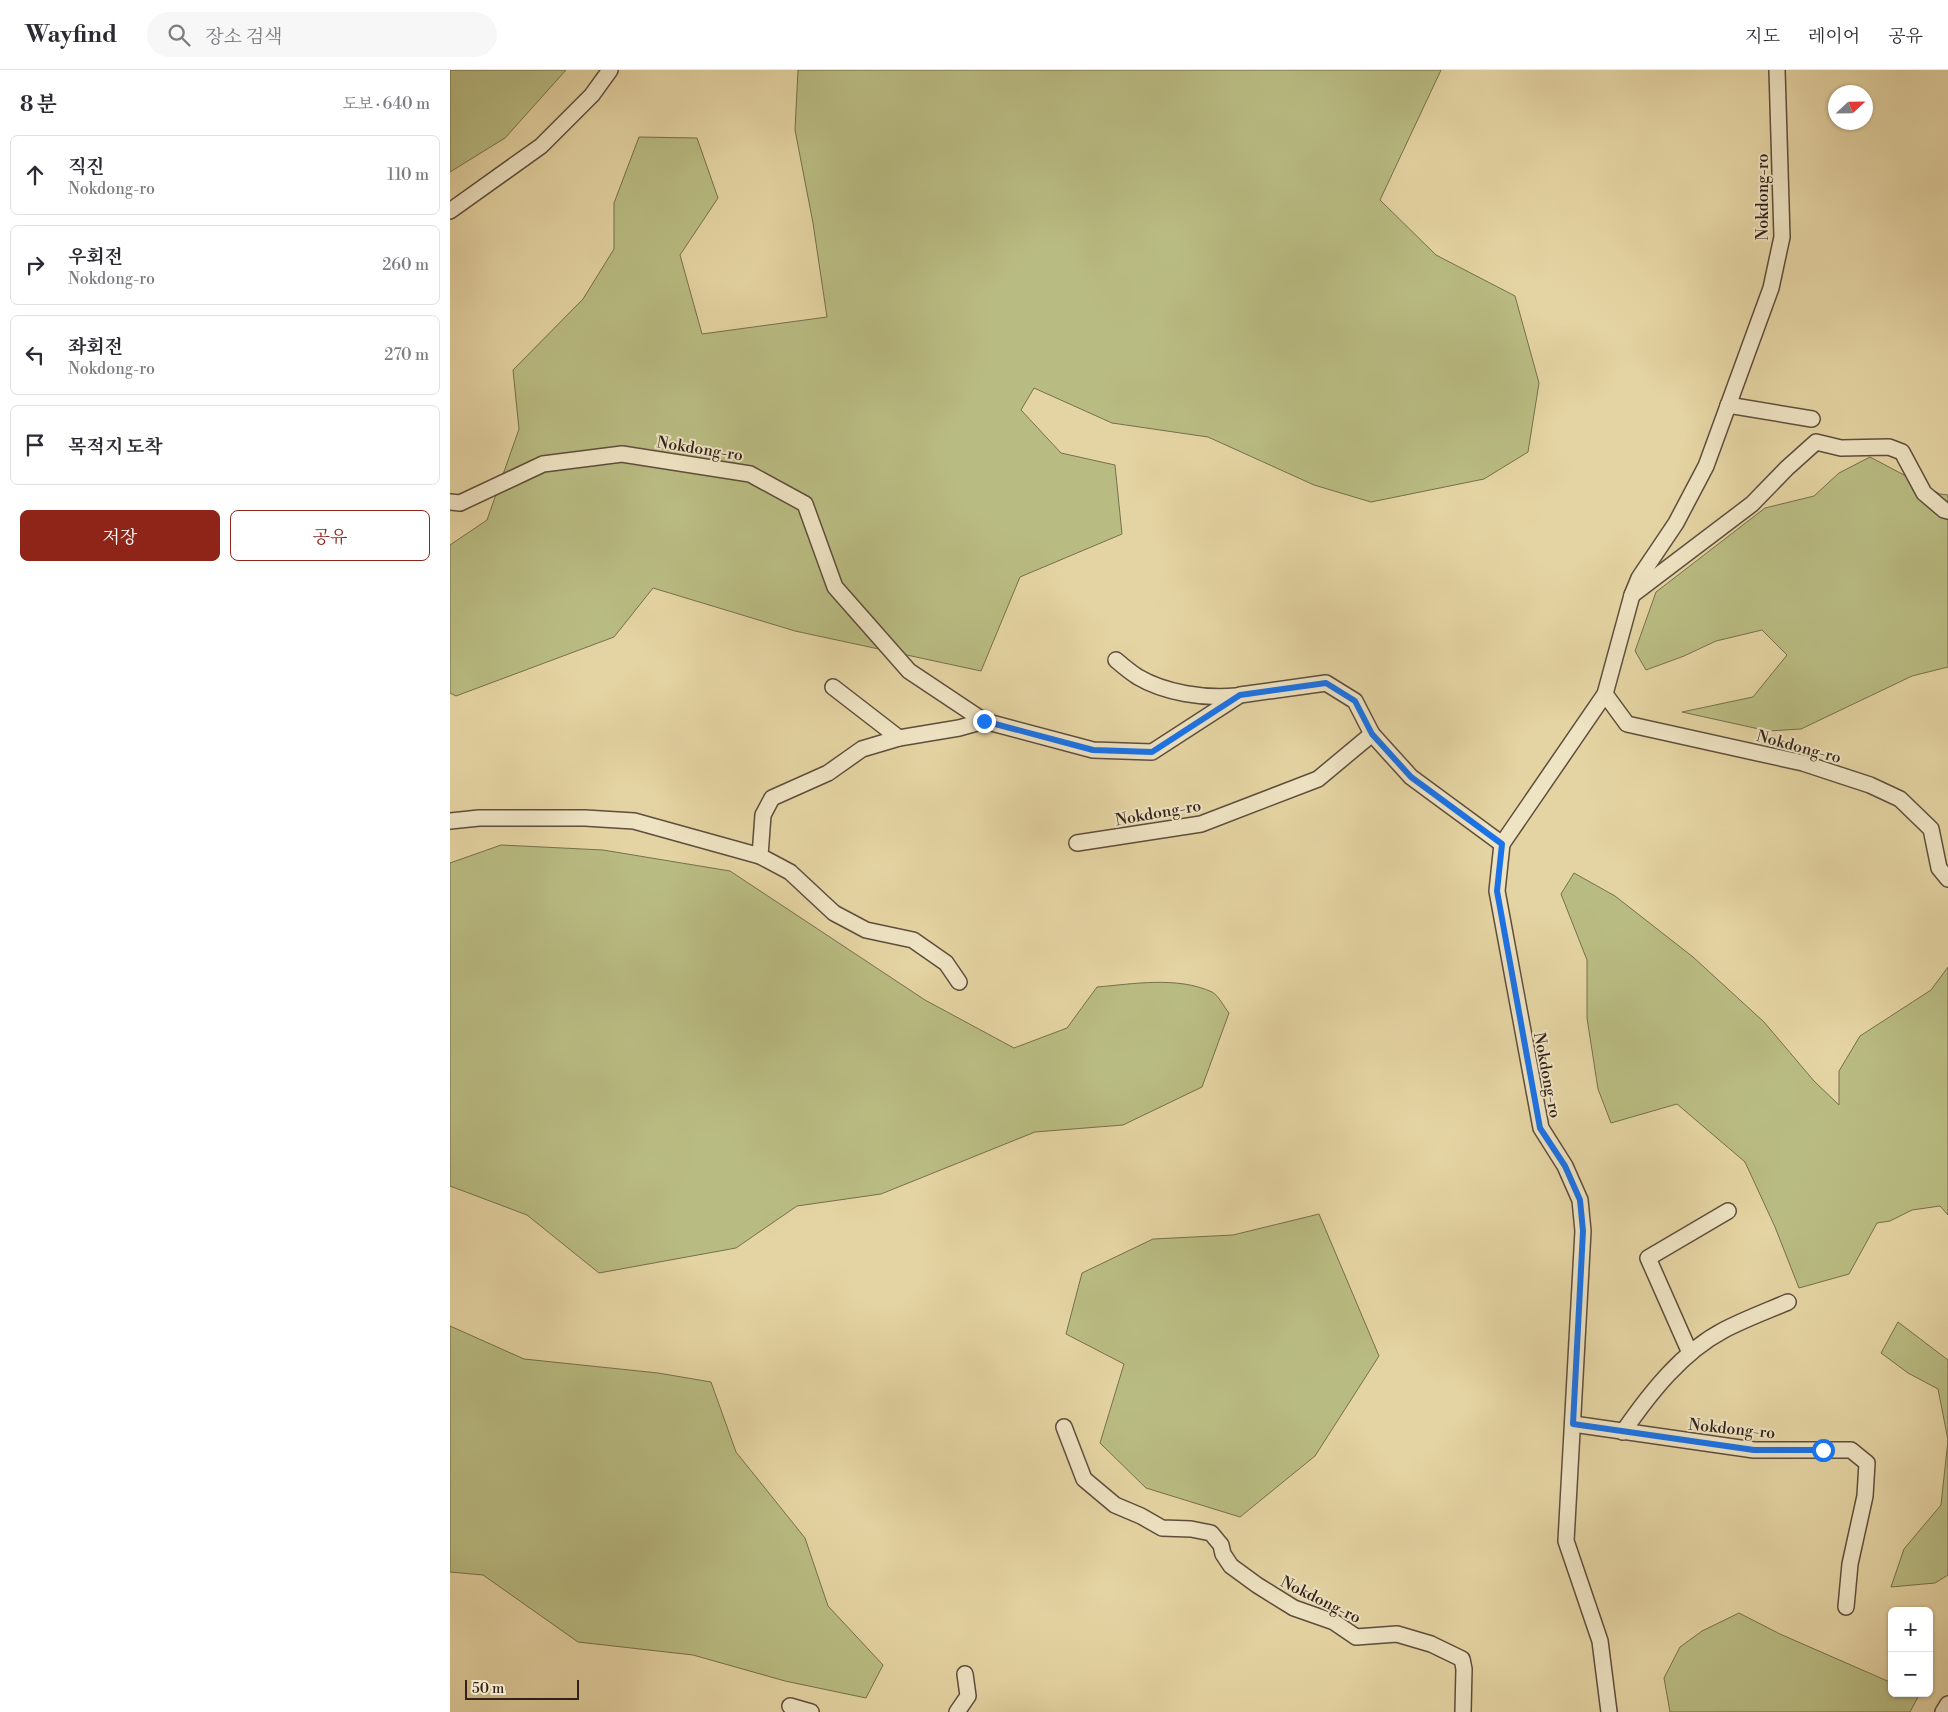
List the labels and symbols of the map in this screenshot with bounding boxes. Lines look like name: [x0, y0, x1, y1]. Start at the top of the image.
north arrow: [1828, 85, 1873, 130]
street label: Nokdong-ro: [1753, 153, 1773, 241]
street label: Nokdong-ro: [655, 432, 744, 466]
route end: [973, 710, 996, 733]
street label: Nokdong-ro: [1754, 726, 1843, 768]
street label: Nokdong-ro: [1114, 796, 1203, 830]
street label: Nokdong-ro: [1529, 1031, 1565, 1120]
street label: Nokdong-ro: [1688, 1415, 1776, 1443]
route start: [1812, 1439, 1835, 1462]
street label: Nokdong-ro: [1277, 1572, 1364, 1628]
scale bar: [465, 1677, 579, 1700]

